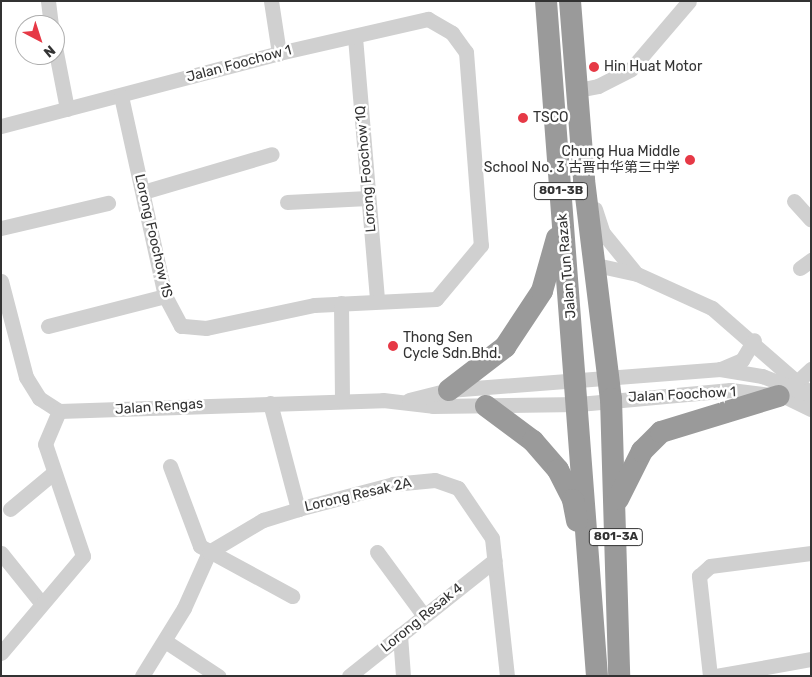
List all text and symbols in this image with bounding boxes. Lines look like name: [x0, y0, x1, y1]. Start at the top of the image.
north arrow: [15, 15, 65, 65]
text: N: [40, 41, 59, 61]
street label: Jalan Foochow 1: [184, 42, 294, 86]
place label: Hin Huat Motor: [604, 59, 702, 75]
marker: Hin Huat Motor: [588, 61, 600, 73]
street label: Lorong Foochow 1Q: [352, 105, 380, 233]
place label: TSCO: [533, 110, 569, 126]
marker: TSCO: [517, 112, 529, 124]
place label: Chung Hua Middle School No. 3 古晋中华第三中学: [484, 144, 680, 176]
marker: Chung Hua Middle School No. 3 古晋中华第三中学: [684, 154, 696, 166]
street label: Lorong Foochow 1S: [131, 172, 175, 300]
road number: 801-3B: [534, 182, 588, 200]
street label: Jalan Tun Razak: [554, 213, 580, 319]
place label: Thong Sen Cycle Sdn.Bhd.: [403, 330, 501, 362]
marker: Thong Sen Cycle Sdn.Bhd.: [387, 340, 399, 352]
street label: Jalan Foochow 1: [627, 384, 737, 406]
street label: Jalan Rengas: [114, 396, 204, 418]
street label: Lorong Resak 2A: [303, 475, 413, 515]
road number: 801-3A: [588, 528, 644, 546]
street label: Lorong Resak 4: [378, 580, 466, 656]

